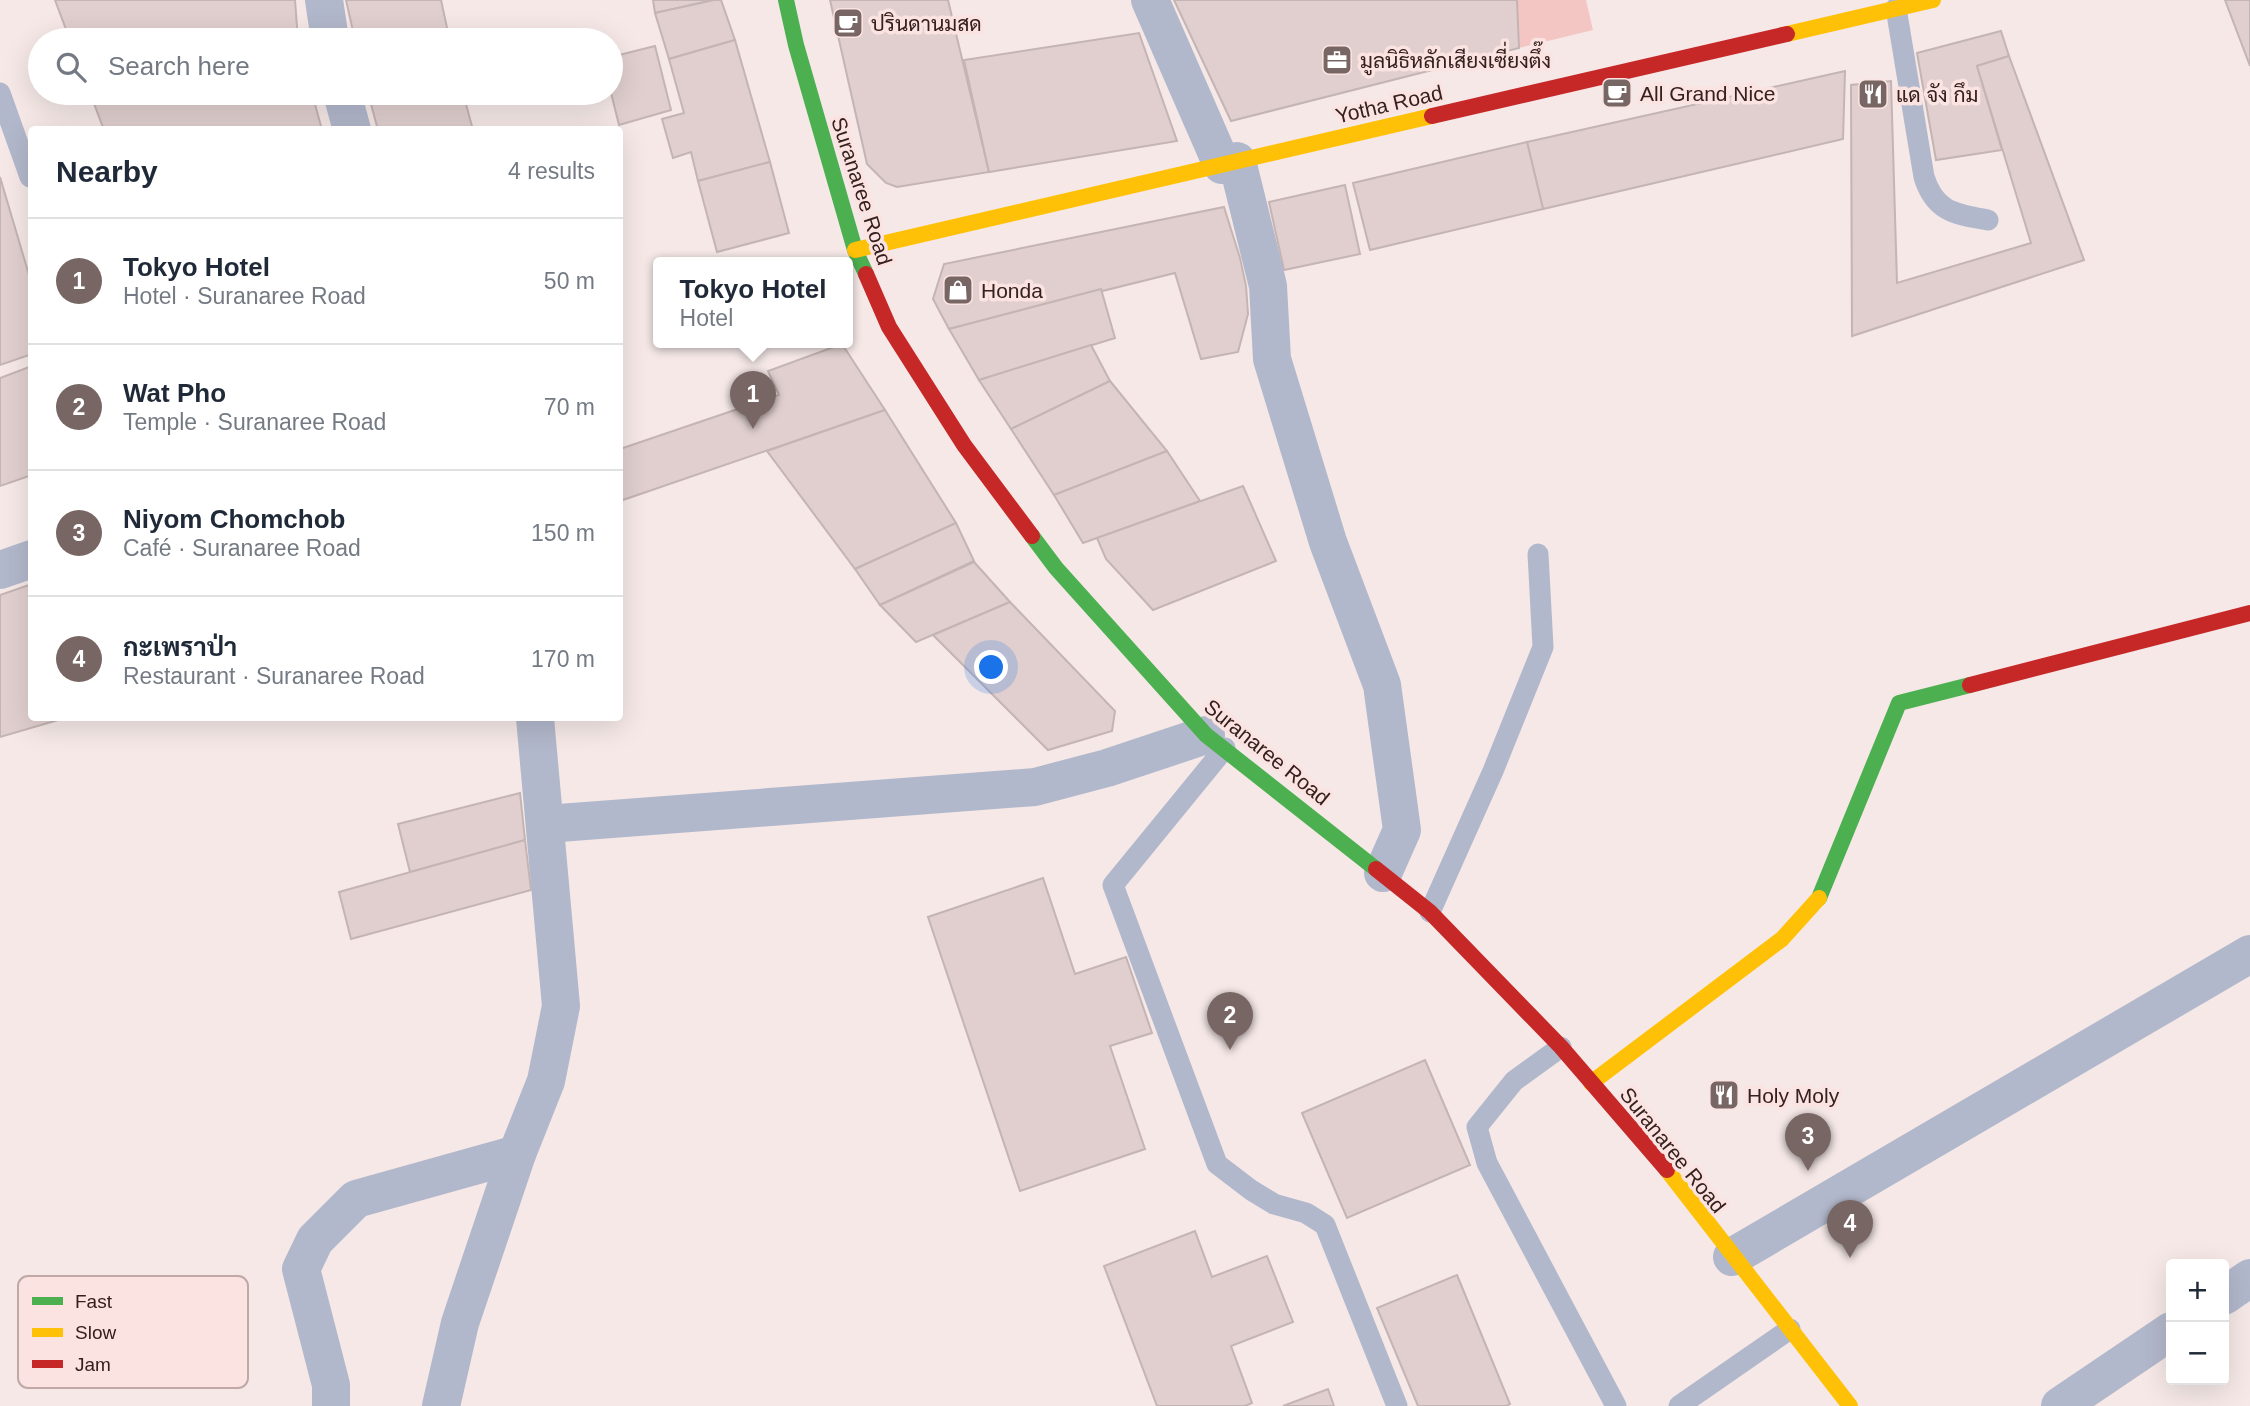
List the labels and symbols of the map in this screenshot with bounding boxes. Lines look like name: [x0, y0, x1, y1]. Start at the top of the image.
cafe icon: ปรินดานมสด: [831, 6, 865, 40]
place label: ปรินดานมสด: [871, 12, 982, 35]
place label: มูลนิธิหลักเสียงเซี่ยงตึ๊ง: [1360, 41, 1551, 76]
office icon: มูลนิธิหลักเสียงเซี่ยงตึ๊ง: [1320, 43, 1354, 77]
cafe icon: All Grand Nice: [1600, 76, 1634, 110]
restaurant icon: แด จัง กึม: [1856, 77, 1890, 111]
street label: Yotha Road: [1333, 81, 1445, 127]
place label: All Grand Nice: [1640, 82, 1775, 105]
place label: แด จัง กึม: [1896, 82, 1978, 106]
street label: Suranaree Road: [827, 114, 897, 268]
shop icon: Honda: [941, 273, 975, 307]
place label: Honda: [981, 279, 1043, 302]
pin: 1: [730, 371, 776, 429]
your location: [974, 650, 1008, 684]
street label: Suranaree Road: [1200, 695, 1334, 809]
pin: 2: [1207, 992, 1253, 1050]
restaurant icon: Holy Moly: [1707, 1078, 1741, 1112]
street label: Suranaree Road: [1616, 1083, 1730, 1217]
place label: Holy Moly: [1747, 1084, 1840, 1107]
pin: 3: [1785, 1113, 1831, 1171]
pin: 4: [1827, 1200, 1873, 1258]
legend: [18, 1276, 248, 1388]
text: Fast: [75, 1291, 113, 1312]
text: Slow: [75, 1322, 116, 1343]
text: Jam: [75, 1354, 111, 1375]

